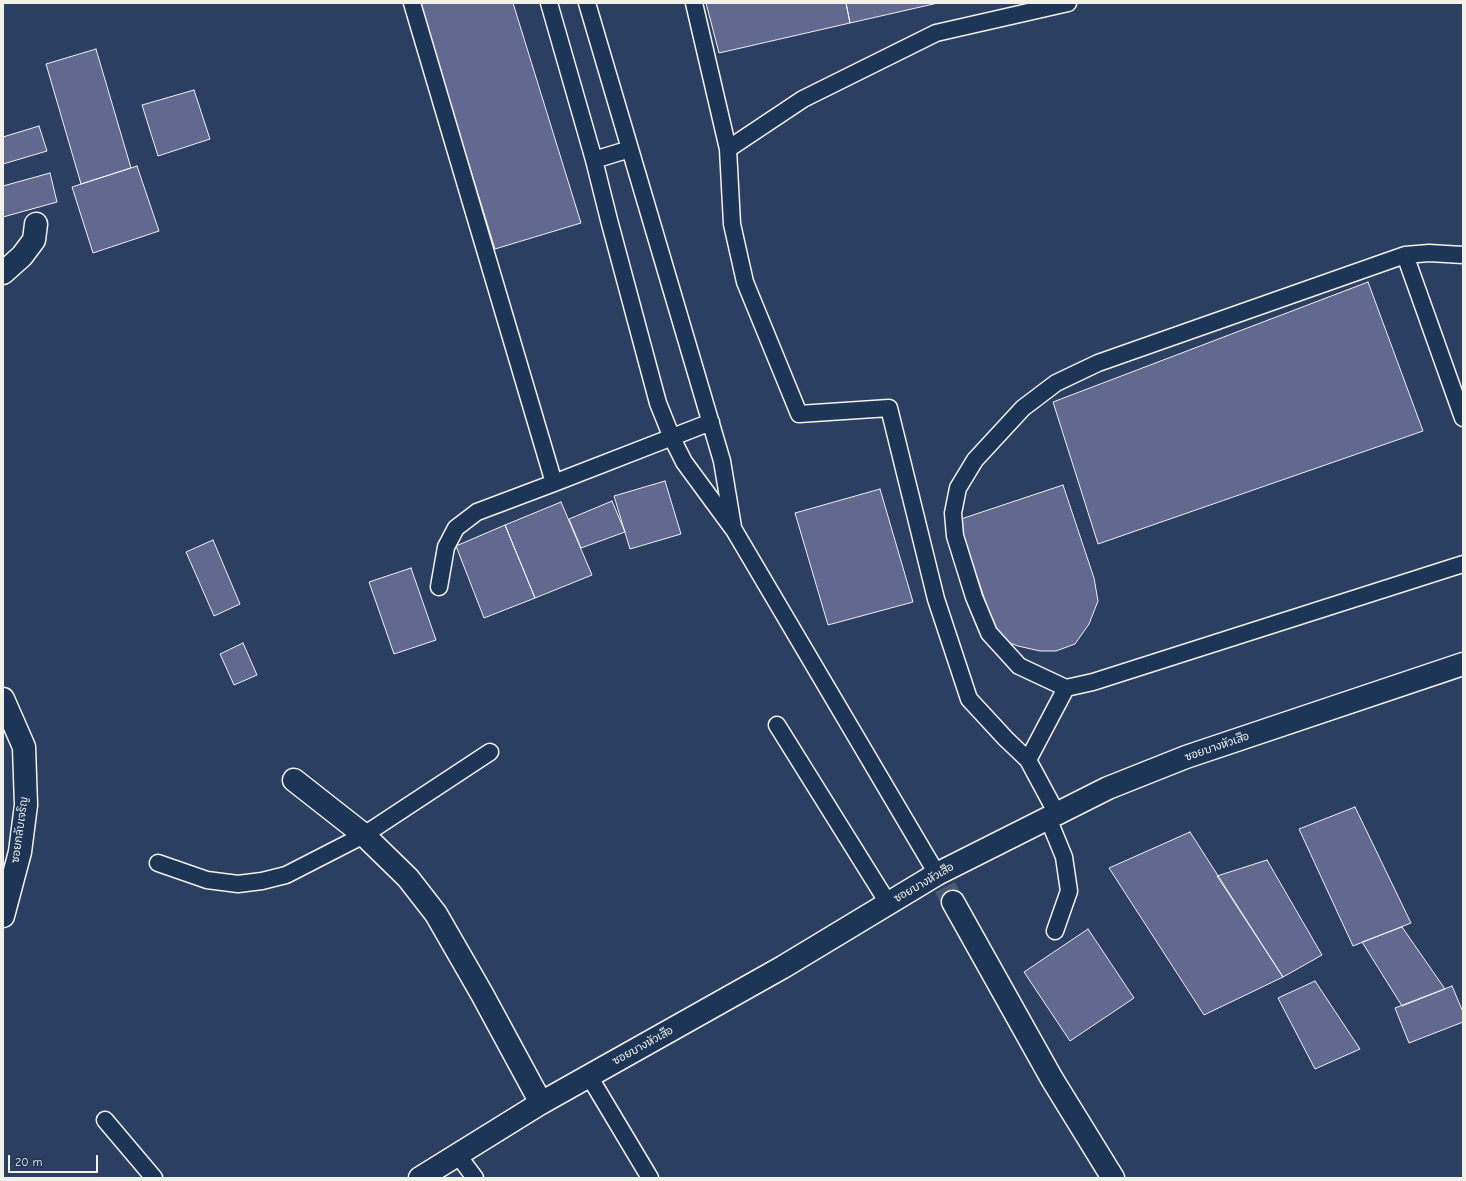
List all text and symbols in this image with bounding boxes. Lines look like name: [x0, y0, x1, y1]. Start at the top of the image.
street label: ซอยบางหัวเสือ: [1183, 730, 1251, 764]
street label: ซอยกลับเจริญ: [9, 796, 31, 864]
street label: ซอยบางหัวเสือ: [892, 860, 956, 906]
street label: ซอยบางหัวเสือ: [610, 1024, 676, 1068]
scale bar: [10, 1147, 100, 1173]
text: 20 m: [15, 1155, 43, 1169]

